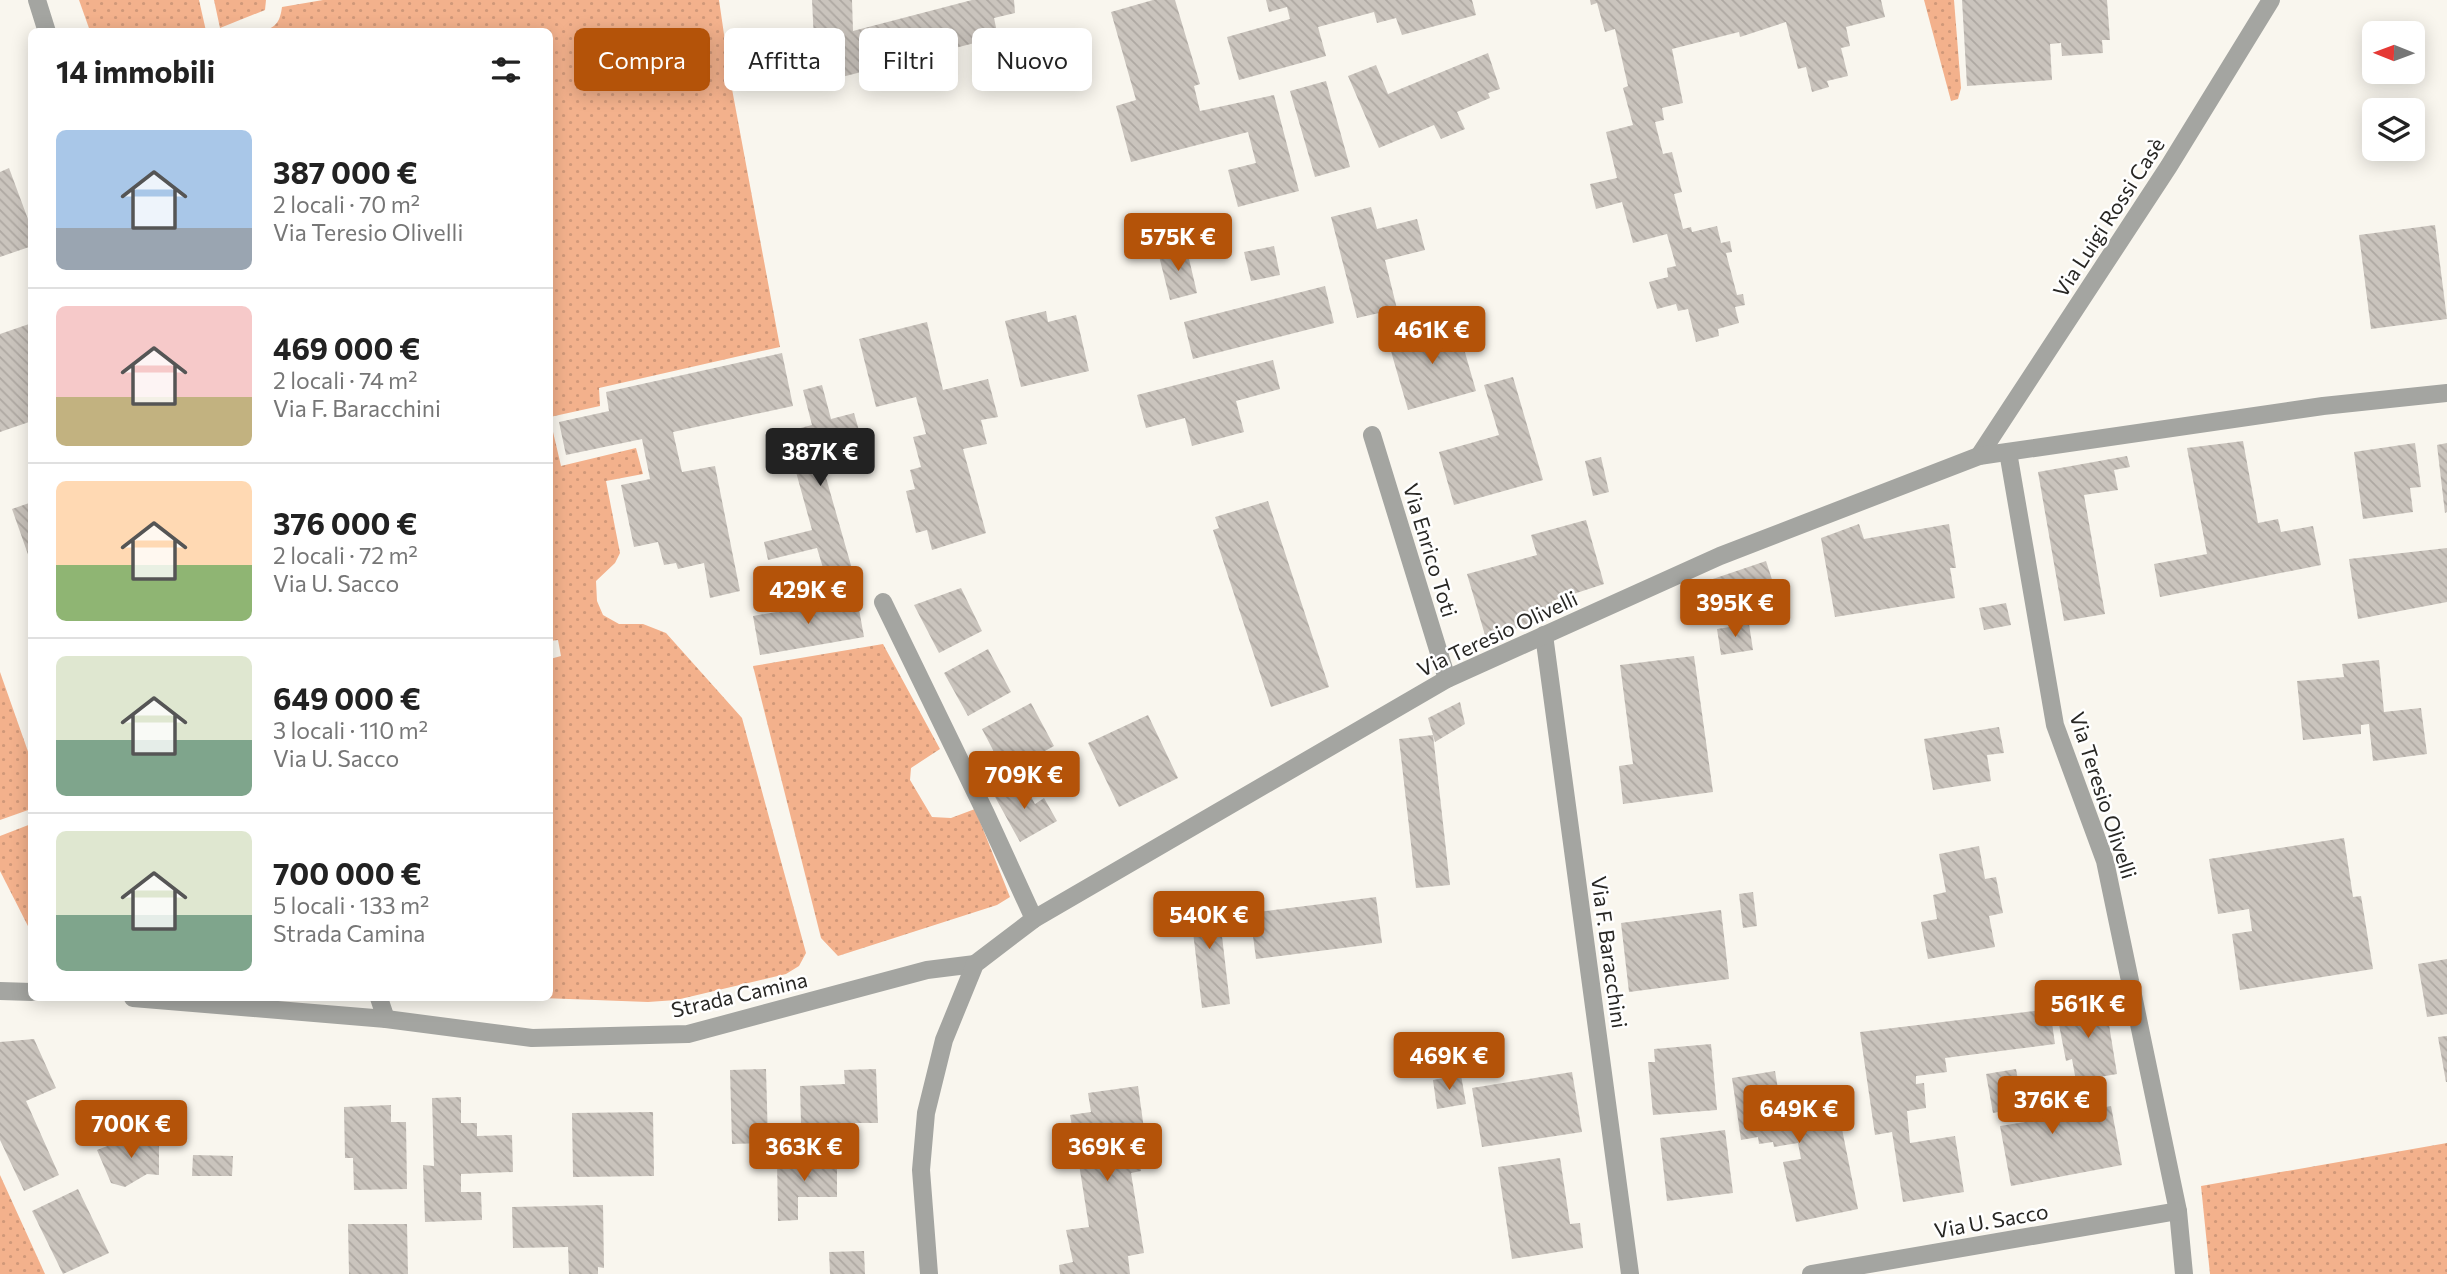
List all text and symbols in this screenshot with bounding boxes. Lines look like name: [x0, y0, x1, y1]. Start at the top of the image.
north arrow: [2362, 21, 2426, 84]
map controls: [2362, 21, 2425, 161]
chip: Compra: [574, 28, 710, 91]
chip: Affitta: [724, 28, 845, 91]
chip: Filtri: [859, 28, 958, 91]
chip: Nuovo: [972, 28, 1092, 91]
icon: filters: [487, 51, 525, 89]
text: 14 immobili: [56, 52, 215, 89]
button: layers: [2362, 98, 2425, 161]
street label: Via Luigi Rossi Casè: [2047, 133, 2169, 301]
text: 387 000 €: [273, 153, 418, 190]
icon: home: [112, 158, 196, 242]
text: 2 locali · 70 m²: [273, 190, 420, 218]
pin: 575K €: [1121, 214, 1235, 273]
text: Via Teresio Olivelli: [273, 218, 463, 246]
text: 575K €: [1140, 222, 1216, 250]
pin: 461K €: [1375, 306, 1489, 366]
text: 461K €: [1394, 315, 1470, 343]
text: 469 000 €: [273, 329, 420, 366]
icon: home: [112, 334, 196, 418]
text: 2 locali · 74 m²: [273, 366, 417, 394]
text: Via F. Baracchini: [273, 394, 441, 422]
pin: 387K €: [763, 428, 877, 488]
text: 387K €: [782, 437, 858, 465]
street label: Via Enrico Toti: [1399, 480, 1463, 620]
text: 376 000 €: [273, 504, 417, 541]
icon: home: [112, 509, 196, 593]
text: 2 locali · 72 m²: [273, 541, 418, 569]
pin: 429K €: [751, 566, 865, 626]
text: Via U. Sacco: [273, 569, 399, 597]
text: 429K €: [769, 575, 847, 603]
pin: 395K €: [1678, 580, 1792, 639]
street label: Via Teresio Olivelli: [1413, 585, 1581, 681]
text: 395K €: [1696, 588, 1774, 616]
text: 649 000 €: [273, 679, 421, 716]
icon: home: [112, 684, 196, 768]
street label: Via Teresio Olivelli: [2065, 708, 2143, 882]
text: 3 locali · 110 m²: [273, 716, 428, 744]
text: Via U. Sacco: [273, 744, 399, 772]
pin: 709K €: [967, 752, 1081, 811]
text: 709K €: [985, 760, 1063, 788]
text: 700 000 €: [273, 854, 422, 891]
icon: home: [112, 859, 196, 943]
street label: Via F. Baracchini: [1587, 874, 1633, 1030]
text: 5 locali · 133 m²: [273, 891, 429, 919]
pin: 540K €: [1152, 892, 1266, 951]
text: 540K €: [1169, 900, 1249, 928]
text: Strada Camina: [273, 919, 425, 947]
street label: Strada Camina: [668, 966, 810, 1022]
pin: 561K €: [2031, 981, 2145, 1040]
text: 561K €: [2051, 989, 2125, 1017]
pin: 469K €: [1392, 1032, 1506, 1092]
text: 469K €: [1410, 1041, 1488, 1069]
pin: 376K €: [1995, 1076, 2109, 1136]
text: 376K €: [2014, 1085, 2090, 1113]
pin: 649K €: [1742, 1086, 1856, 1145]
text: 649K €: [1759, 1094, 1839, 1122]
pin: 700K €: [74, 1100, 188, 1160]
text: 700K €: [91, 1109, 171, 1137]
pin: 363K €: [747, 1124, 861, 1183]
pin: 369K €: [1050, 1124, 1164, 1183]
text: 363K €: [765, 1132, 843, 1160]
text: 369K €: [1068, 1132, 1146, 1160]
street label: Via U. Sacco: [1932, 1198, 2050, 1242]

